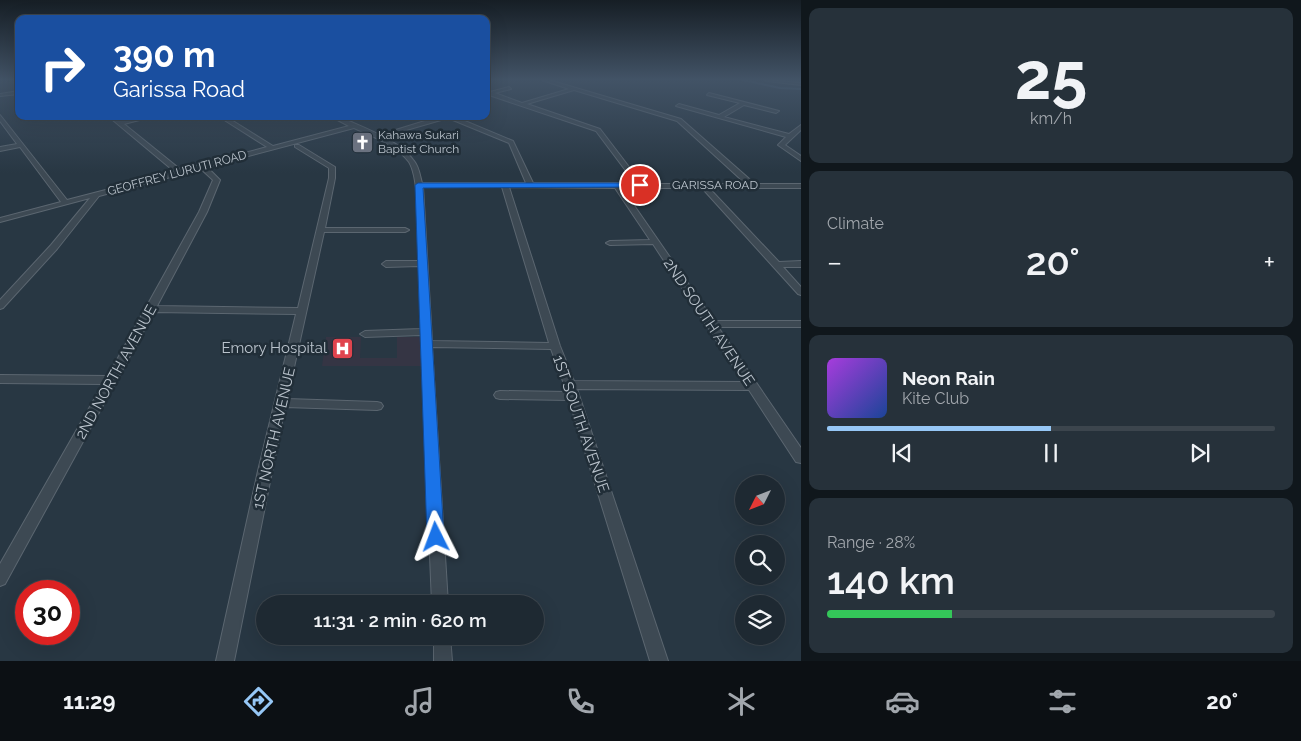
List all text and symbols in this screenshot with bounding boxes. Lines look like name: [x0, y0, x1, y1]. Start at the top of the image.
text: 390 m: [113, 34, 216, 75]
icon: right: [30, 35, 95, 100]
text: 25: [1015, 38, 1087, 114]
text: Garissa Road: [113, 76, 245, 102]
text: km/h: [1030, 109, 1072, 128]
place label: Kahawa Sukari Baptist Church: [378, 128, 459, 156]
church icon: Kahawa Sukari Baptist Church: [350, 130, 374, 154]
street label: GEOFFREY LURUTI ROAD: [106, 148, 249, 198]
pin: [619, 164, 661, 206]
icon: arrive: [626, 171, 654, 199]
street label: GARISSA ROAD: [672, 178, 758, 192]
text: Climate: [827, 214, 884, 233]
text: 20°: [1026, 239, 1080, 284]
text: −: [827, 246, 842, 279]
text: +: [1263, 246, 1275, 279]
street label: 2ND SOUTH AVENUE: [660, 255, 758, 389]
street label: 2ND NORTH AVENUE: [72, 302, 160, 442]
hospital icon: Emory Hospital: [331, 336, 355, 360]
place label: Emory Hospital: [221, 339, 328, 357]
street label: 1ST SOUTH AVENUE: [549, 353, 613, 495]
street label: 1ST NORTH AVENUE: [249, 365, 299, 511]
text: Neon Rain: [902, 367, 995, 389]
text: Kite Club: [902, 389, 969, 408]
icon: previous: [888, 439, 916, 467]
icon: pause: [1037, 439, 1065, 467]
icon: next: [1186, 439, 1214, 467]
north arrow: [735, 475, 785, 525]
map controls: [735, 475, 785, 645]
position arrow: [409, 510, 461, 562]
text: Range · 28%: [827, 533, 915, 552]
button: search: [735, 535, 785, 585]
text: 140 km: [827, 558, 955, 603]
speed limit sign: 30: [15, 580, 80, 645]
button: layers: [735, 595, 785, 645]
text: 11:31 · 2 min · 620 m: [314, 609, 487, 631]
icon: directions: [241, 684, 276, 719]
icon: music: [402, 684, 437, 719]
icon: phone: [563, 684, 598, 719]
icon: climate: [724, 684, 759, 719]
icon: car: [885, 684, 920, 719]
icon: filters: [1045, 684, 1080, 719]
text: 11:29: [63, 688, 115, 714]
text: 20°: [1206, 688, 1238, 714]

